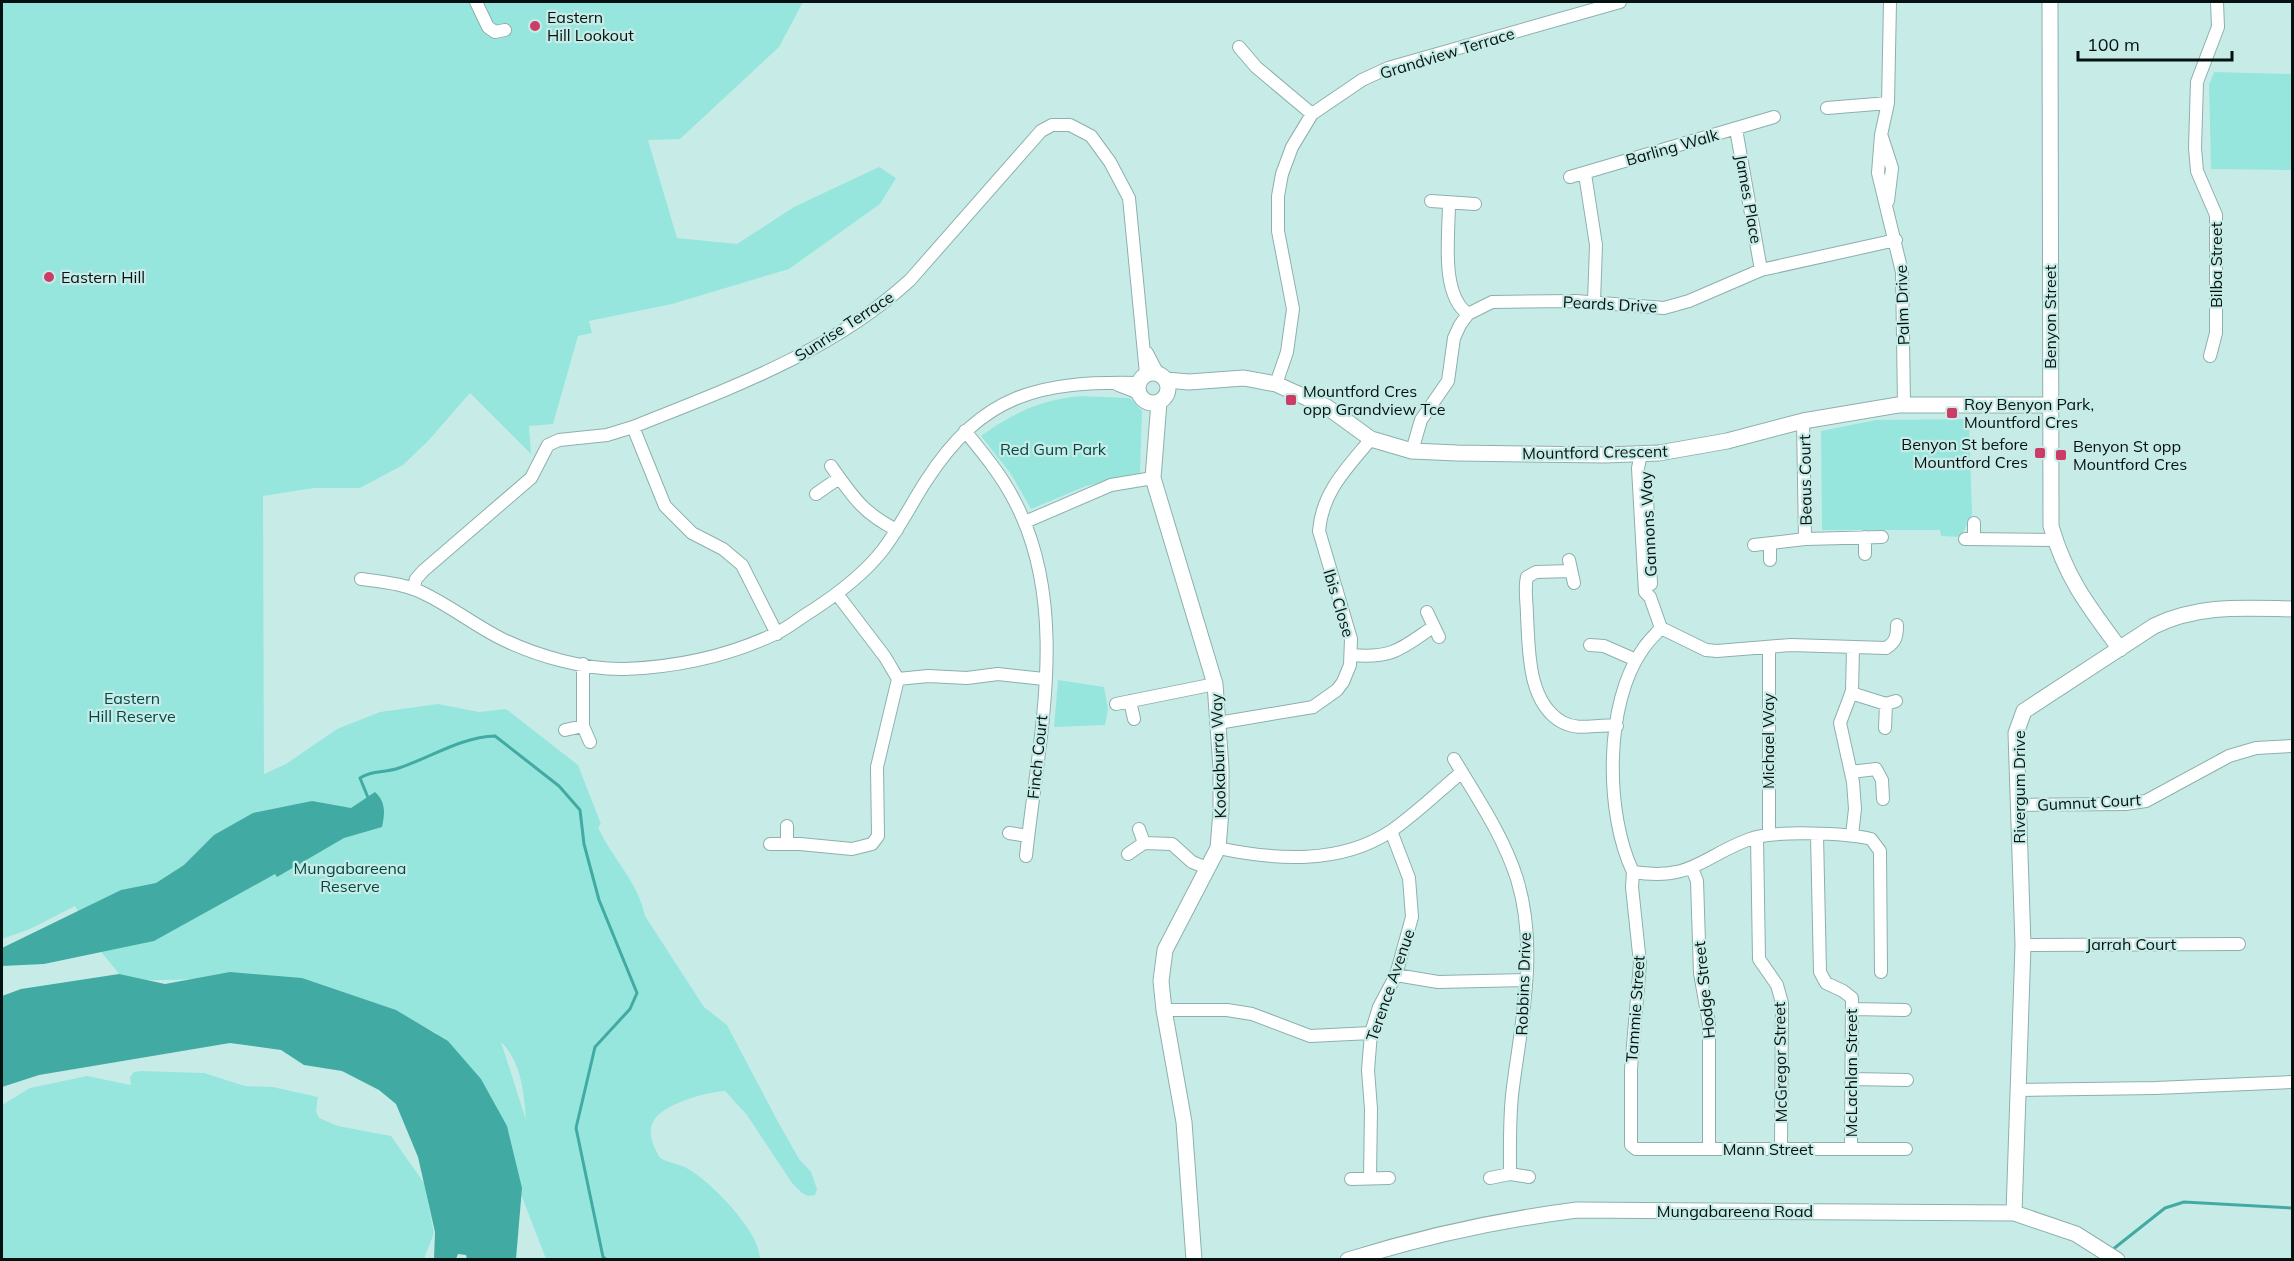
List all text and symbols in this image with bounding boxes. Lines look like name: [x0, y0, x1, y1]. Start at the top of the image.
place label: Eastern Hill Lookout: [547, 7, 634, 45]
marker: Eastern Hill Lookout: [528, 19, 542, 33]
street label: Grandview Terrace: [1377, 23, 1517, 83]
scale bar: [2078, 24, 2232, 62]
text: 100 m: [2087, 33, 2140, 56]
street label: Barling Walk: [1623, 124, 1721, 170]
street label: James Place: [1731, 153, 1767, 245]
street label: Bilba Street: [2206, 222, 2226, 308]
street label: Palm Drive: [1891, 265, 1913, 345]
street label: Benyon Street: [2040, 265, 2060, 369]
place label: Eastern Hill: [61, 267, 145, 287]
marker: Eastern Hill: [42, 270, 56, 284]
street label: Sunrise Terrace: [791, 287, 897, 365]
street label: Peards Drive: [1562, 292, 1658, 316]
place label: Mountford Cres opp Grandview Tce: [1303, 381, 1445, 419]
marker: Mountford Cres opp Grandview Tce: [1284, 393, 1298, 407]
place label: Roy Benyon Park, Mountford Cres: [1964, 394, 2094, 432]
marker: Roy Benyon Park, Mountford Cres: [1945, 406, 1959, 420]
street label: Beaus Court: [1794, 434, 1816, 526]
place label: Benyon St before Mountford Cres: [1901, 434, 2028, 472]
place label: Benyon St opp Mountford Cres: [2073, 436, 2187, 474]
park label: Red Gum Park: [1000, 439, 1107, 459]
street label: Mountford Crescent: [1522, 441, 1668, 463]
marker: Benyon St before Mountford Cres: [2033, 446, 2047, 460]
marker: Benyon St opp Mountford Cres: [2054, 448, 2068, 462]
street label: Gannons Way: [1635, 470, 1661, 577]
street label: Ibis Close: [1319, 567, 1359, 639]
park label: Eastern Hill Reserve: [88, 688, 176, 726]
street label: Michael Way: [1758, 692, 1778, 789]
street label: Kookaburra Way: [1206, 693, 1230, 819]
street label: Finch Court: [1023, 714, 1051, 800]
street label: Rivergum Drive: [2009, 730, 2029, 844]
street label: Gumnut Court: [2037, 789, 2142, 815]
park label: Mungabareena Reserve: [294, 858, 406, 896]
street label: Terence Avenue: [1361, 926, 1419, 1044]
street label: Robbins Drive: [1511, 932, 1535, 1036]
street label: Jarrah Court: [2086, 934, 2176, 954]
street label: Hodge Street: [1689, 940, 1719, 1040]
street label: Tammie Street: [1621, 955, 1649, 1063]
street label: McGregor Street: [1769, 1001, 1791, 1123]
street label: McLachlan Street: [1841, 1008, 1861, 1137]
street label: Mann Street: [1723, 1139, 1814, 1159]
street label: Mungabareena Road: [1657, 1201, 1813, 1221]

